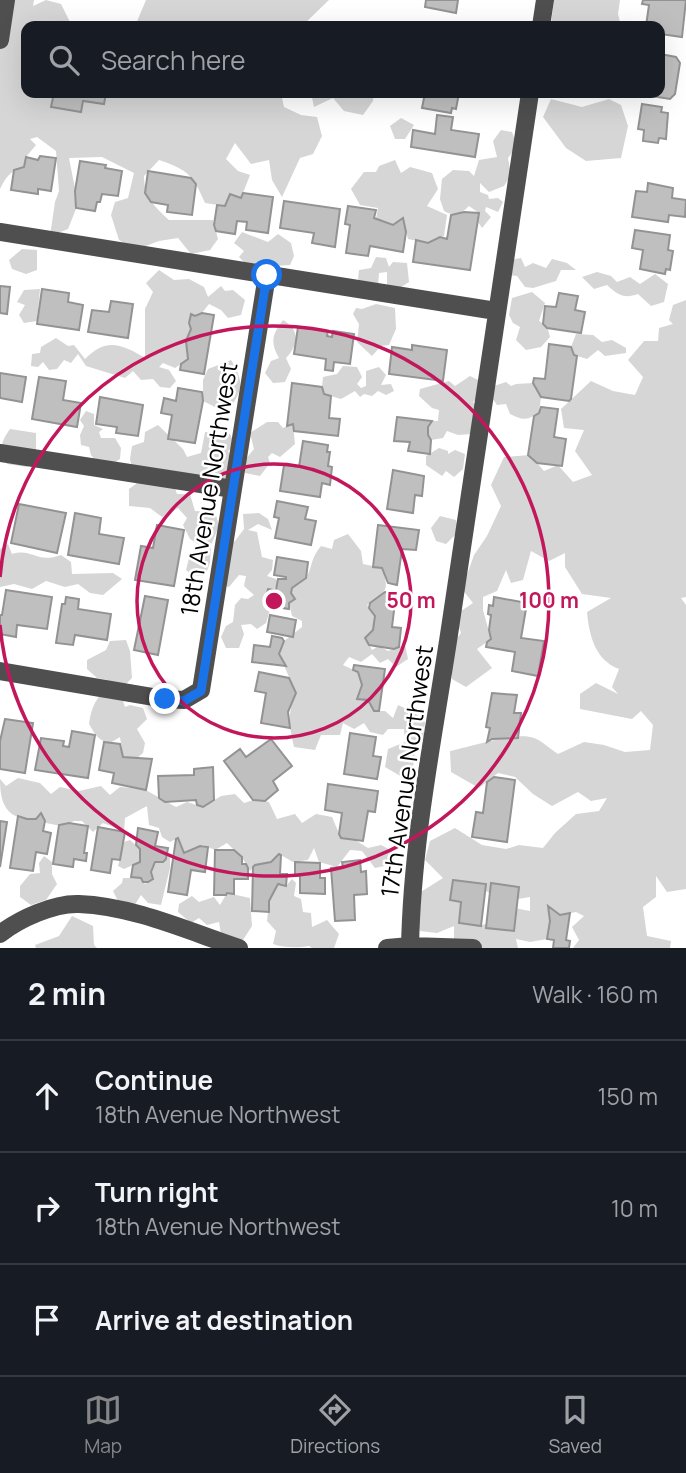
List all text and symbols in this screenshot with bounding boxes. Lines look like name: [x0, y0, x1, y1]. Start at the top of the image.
search box: [21, 21, 665, 98]
icon: search: [45, 41, 83, 79]
text: Search here: [101, 42, 246, 78]
route start: [251, 259, 282, 290]
street label: 18th Avenue Northwest: [172, 360, 244, 618]
text: 50 m: [386, 586, 436, 614]
text: 100 m: [519, 586, 579, 614]
centre of rings: [262, 589, 286, 613]
street label: 17th Avenue Northwest: [372, 643, 440, 899]
route end: [149, 683, 180, 714]
text: 2 min: [28, 973, 106, 1014]
text: Walk · 160 m: [532, 978, 658, 1010]
text: Continue: [95, 1062, 213, 1098]
icon: ahead: [28, 1077, 66, 1115]
text: 150 m: [598, 1080, 658, 1112]
text: 18th Avenue Northwest: [95, 1098, 341, 1130]
text: Turn right: [95, 1174, 219, 1210]
icon: right: [28, 1189, 66, 1227]
text: 10 m: [611, 1192, 658, 1224]
text: 18th Avenue Northwest: [95, 1210, 341, 1242]
icon: arrive: [28, 1301, 66, 1339]
text: Arrive at destination: [95, 1302, 353, 1338]
tab: Map: [84, 1391, 122, 1459]
tab: Directions: [290, 1391, 380, 1459]
tab: Saved: [548, 1391, 602, 1459]

